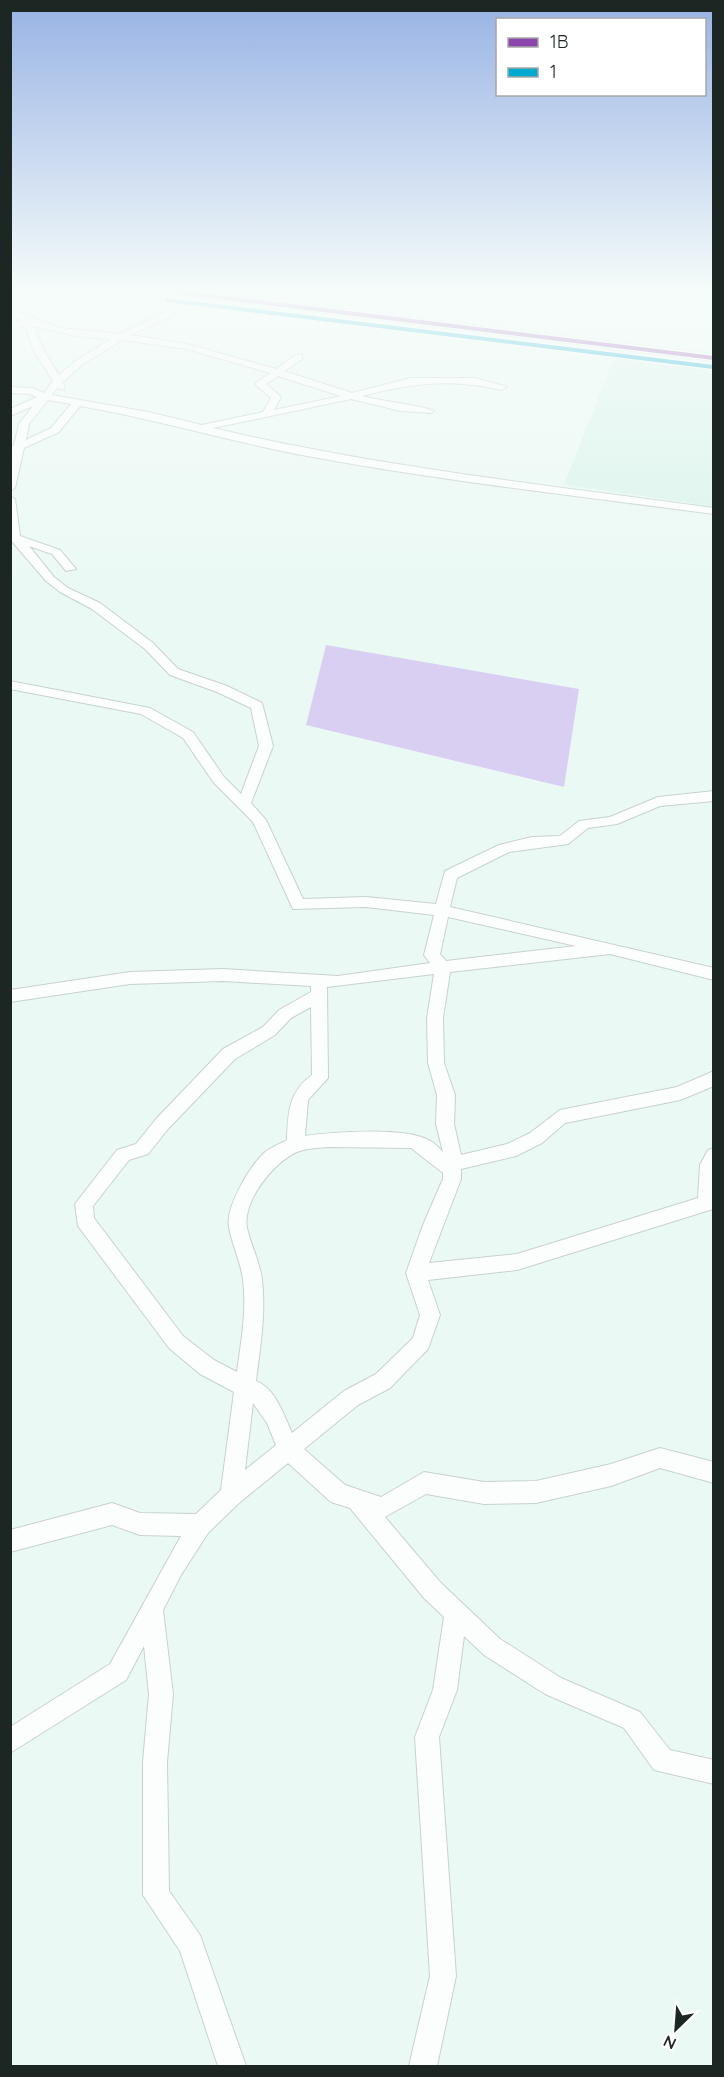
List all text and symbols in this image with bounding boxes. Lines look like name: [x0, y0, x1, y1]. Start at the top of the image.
legend: [496, 18, 706, 96]
text: 1B: [550, 30, 568, 53]
text: 1: [550, 60, 557, 83]
north arrow: [646, 1999, 706, 2059]
text: N: [660, 2031, 679, 2054]

